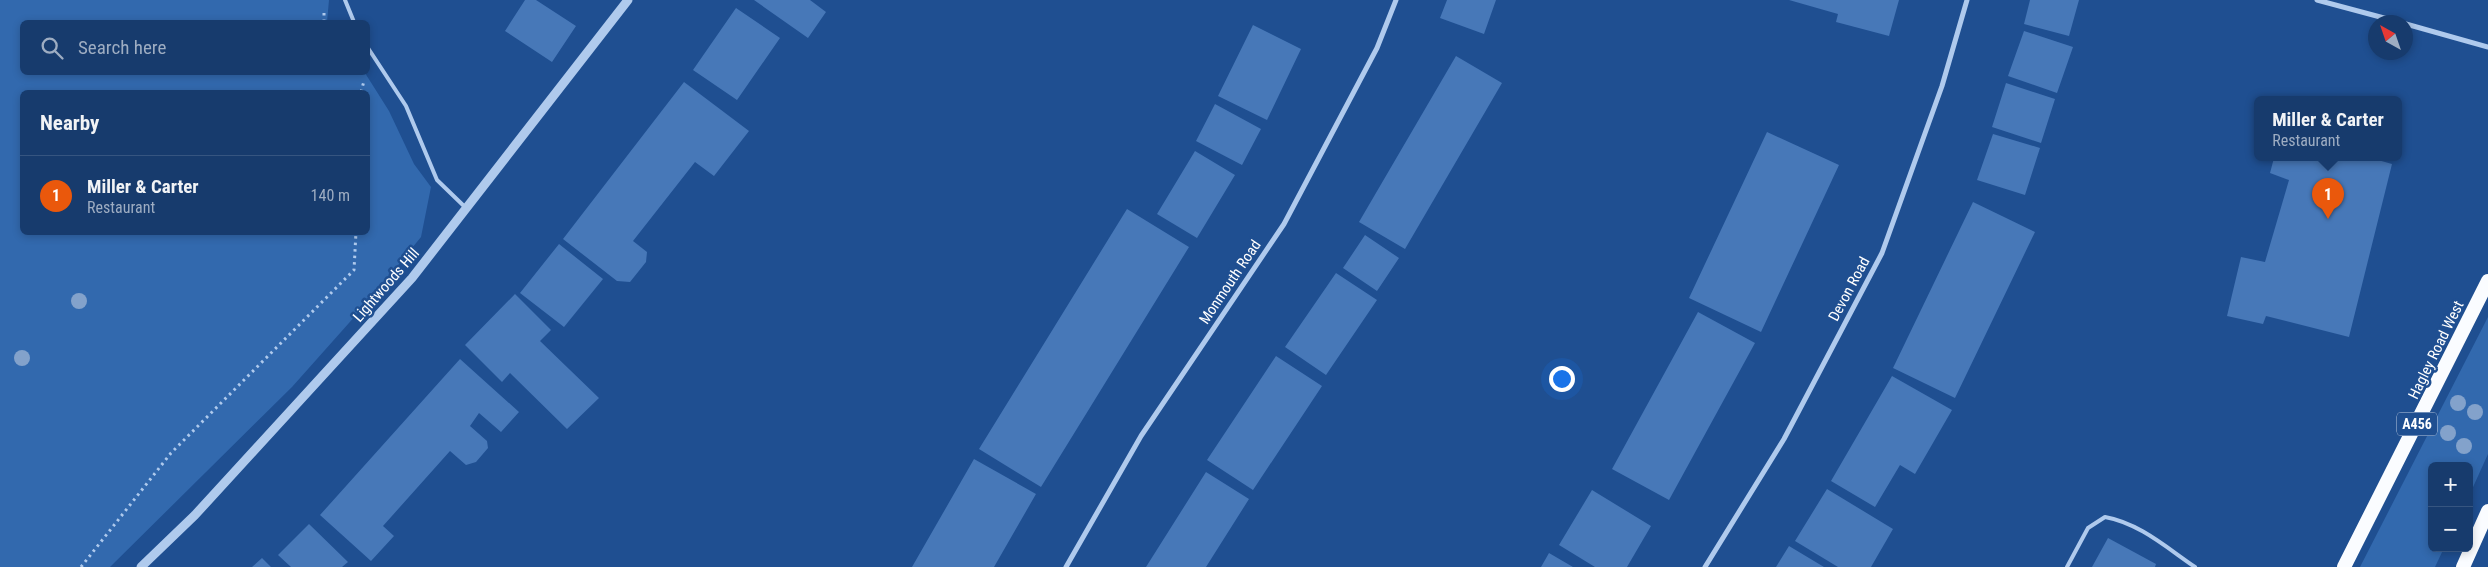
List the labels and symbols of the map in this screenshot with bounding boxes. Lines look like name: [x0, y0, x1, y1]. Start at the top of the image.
north arrow: [2368, 15, 2413, 60]
pin: 1: [2312, 178, 2344, 219]
street label: Monmouth Road: [1195, 237, 1265, 327]
street label: Lightwoods Hill: [349, 244, 423, 326]
street label: Devon Road: [1825, 254, 1873, 324]
street label: Hagley Road West: [2404, 298, 2468, 402]
your location: [1549, 366, 1575, 392]
road number: A456: [2397, 412, 2437, 436]

